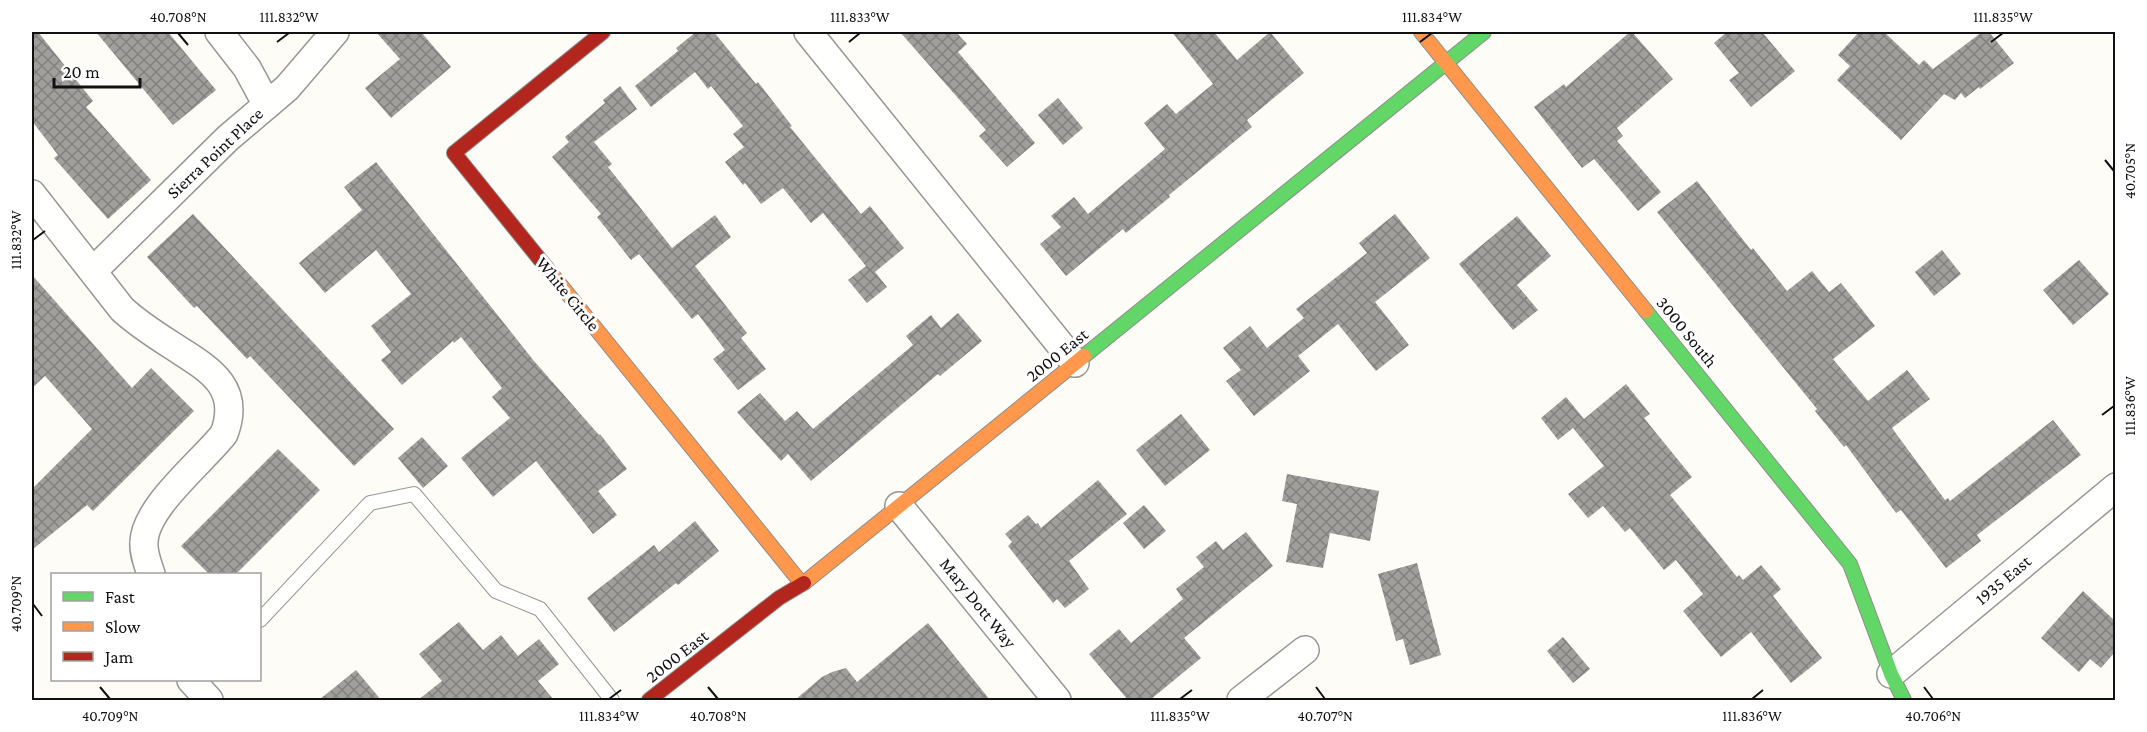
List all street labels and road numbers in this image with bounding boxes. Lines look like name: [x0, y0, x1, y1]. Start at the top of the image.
street label: Sierra Point Place: [163, 103, 267, 203]
street label: White Circle: [532, 253, 604, 335]
street label: 3000 South: [1652, 293, 1722, 372]
street label: 2000 East: [1022, 323, 1093, 386]
street label: 1935 East: [1971, 550, 2036, 609]
street label: Mary Dott Way: [936, 554, 1021, 653]
street label: 2000 East: [642, 625, 713, 687]

